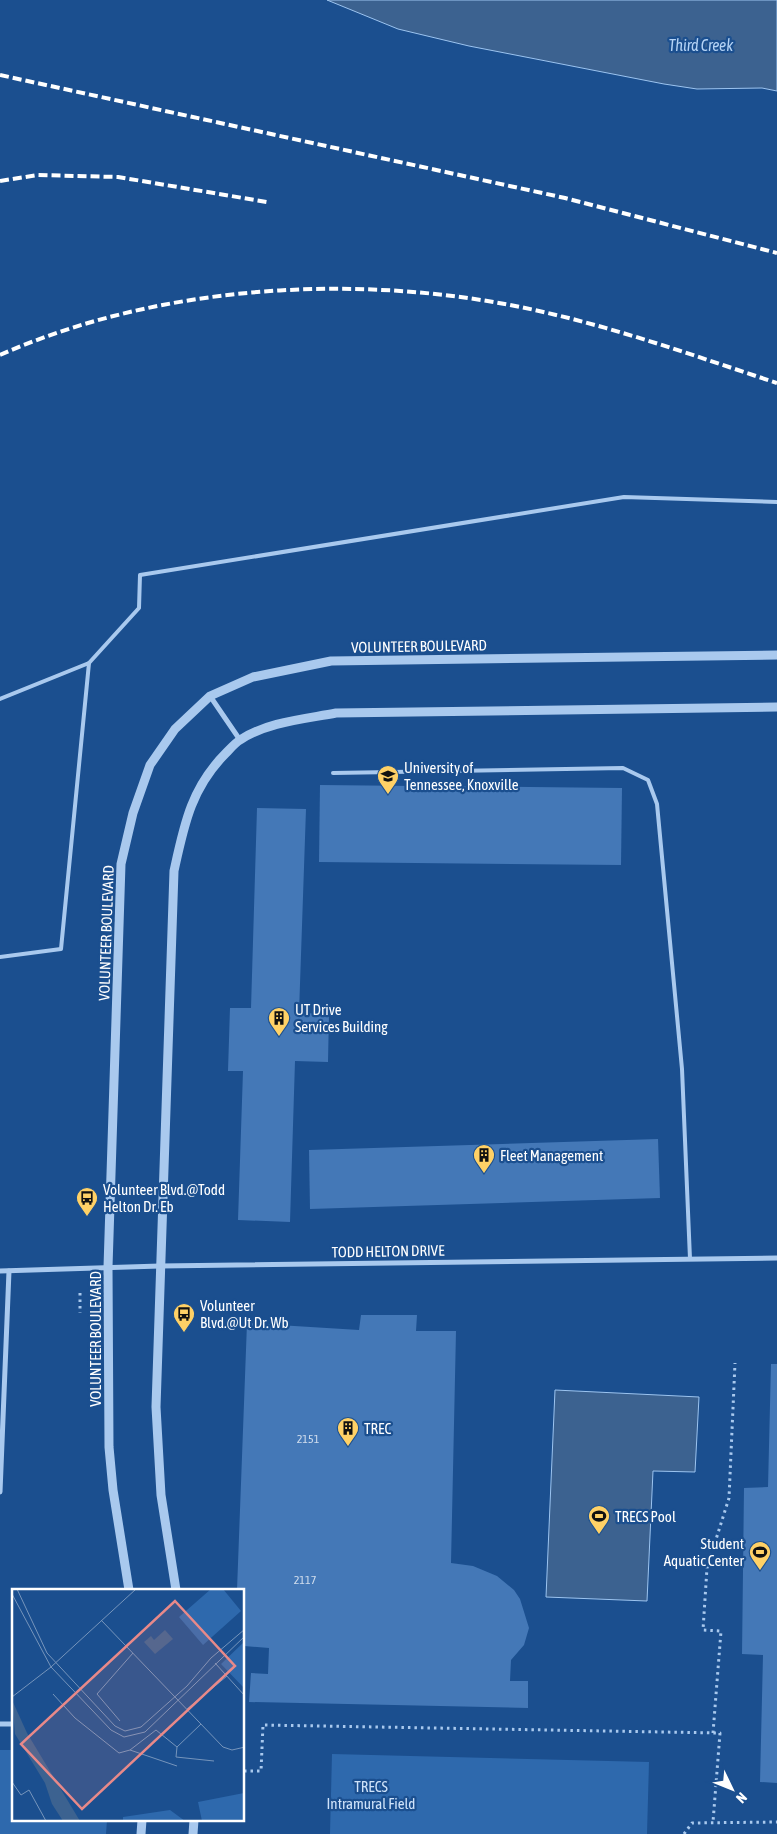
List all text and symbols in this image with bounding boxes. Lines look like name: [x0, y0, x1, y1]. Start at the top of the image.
water label: Third Creek: [669, 36, 734, 54]
street label: VOLUNTEER BOULEVARD: [351, 636, 487, 656]
place label: University of Tennessee, Knoxville: [404, 759, 519, 793]
school or university icon: University of Tennessee, Knoxville: [376, 764, 400, 795]
street label: VOLUNTEER BOULEVARD: [95, 865, 117, 1001]
place label: UT Drive Services Building: [295, 1001, 388, 1035]
building icon: UT Drive Services Building: [267, 1006, 291, 1037]
building icon: Fleet Management: [472, 1143, 496, 1174]
place label: Fleet Management: [500, 1147, 603, 1164]
place label: Volunteer Blvd.@Todd Helton Dr. Eb: [103, 1181, 225, 1215]
bus stop icon: Volunteer Blvd.@Todd Helton Dr. Eb: [75, 1186, 99, 1217]
street label: TODD HELTON DRIVE: [331, 1242, 445, 1260]
street label: VOLUNTEER BOULEVARD: [87, 1271, 104, 1407]
place label: Volunteer Blvd.@Ut Dr. Wb: [200, 1297, 289, 1331]
bus stop icon: Volunteer Blvd.@Ut Dr. Wb: [172, 1302, 196, 1333]
building icon: TREC: [336, 1416, 360, 1447]
place label: TREC: [364, 1420, 391, 1437]
house number: 2151: [297, 1432, 320, 1446]
sports icon: TRECS Pool: [587, 1504, 611, 1535]
place label: TRECS Pool: [615, 1508, 676, 1525]
place label: Student Aquatic Center: [664, 1535, 745, 1569]
sports icon: Student Aquatic Center: [748, 1540, 772, 1571]
house number: 2117: [294, 1573, 317, 1587]
inset map: [12, 1589, 245, 1822]
north arrow: [707, 1764, 757, 1814]
park label: TRECS Intramural Field: [327, 1778, 415, 1812]
text: N: [733, 1789, 750, 1806]

